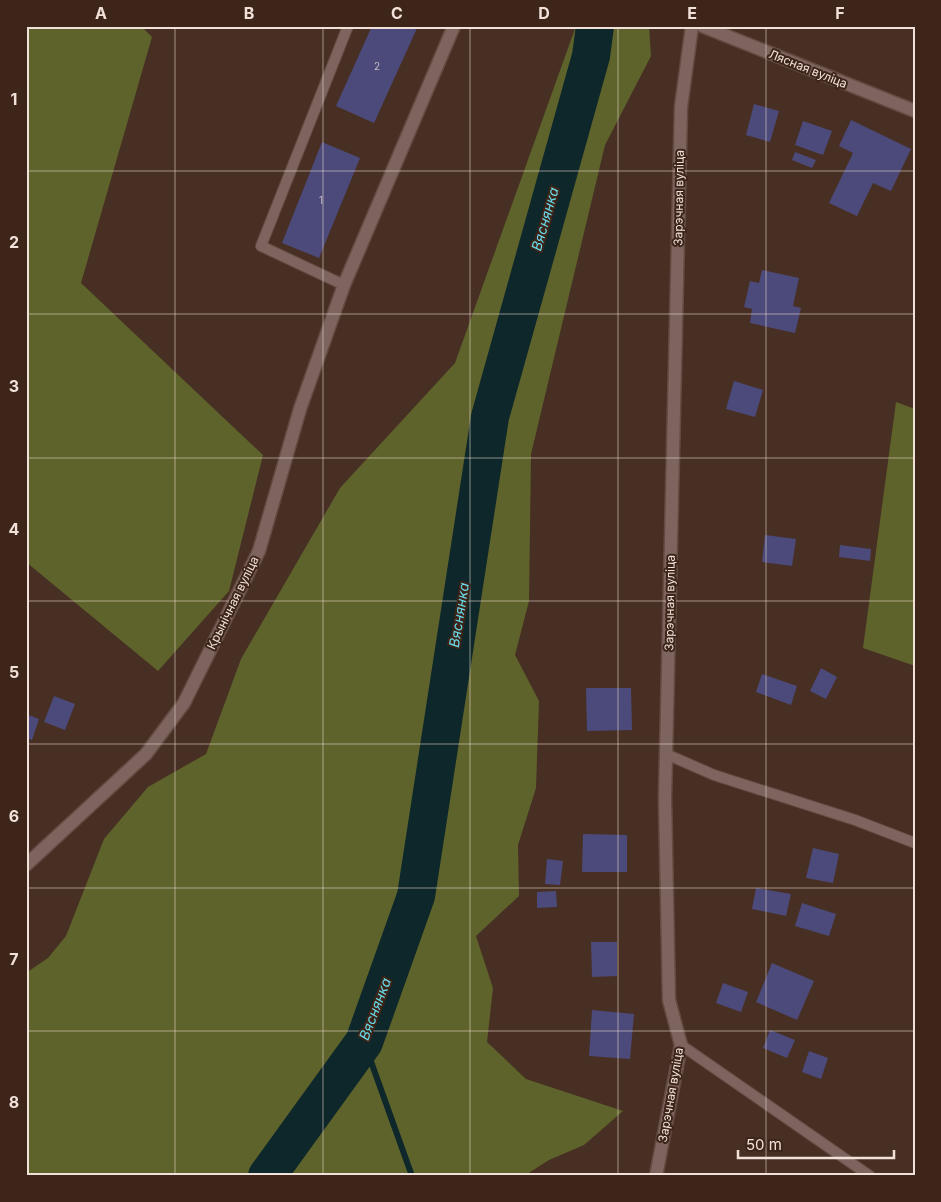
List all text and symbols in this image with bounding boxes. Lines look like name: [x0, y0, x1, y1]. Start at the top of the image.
text: A: [95, 3, 107, 23]
text: B: [244, 3, 254, 23]
text: C: [391, 3, 403, 23]
text: D: [538, 3, 550, 23]
text: E: [687, 3, 697, 23]
text: F: [835, 3, 845, 23]
street label: Лясная вуліца: [767, 46, 849, 91]
house number: 2: [374, 60, 380, 72]
text: 1: [11, 89, 17, 109]
street label: Зарэчная вуліца: [670, 150, 687, 246]
water label: Вяснянка: [527, 185, 562, 253]
house number: 1: [319, 194, 323, 206]
text: 2: [9, 232, 19, 252]
text: 3: [9, 376, 19, 396]
text: 4: [9, 519, 20, 539]
street label: Крынічная вуліца: [204, 554, 262, 652]
street label: Зарэчная вуліца: [661, 555, 678, 651]
water label: Вяснянка: [445, 581, 472, 649]
text: 5: [9, 662, 19, 682]
text: 6: [9, 806, 19, 826]
text: 7: [9, 949, 19, 969]
water label: Вяснянка: [355, 975, 394, 1042]
street label: Зарэчная вуліца: [655, 1046, 686, 1143]
text: 8: [9, 1092, 19, 1112]
scale bar: [738, 1127, 895, 1159]
text: 50 m: [746, 1135, 782, 1154]

